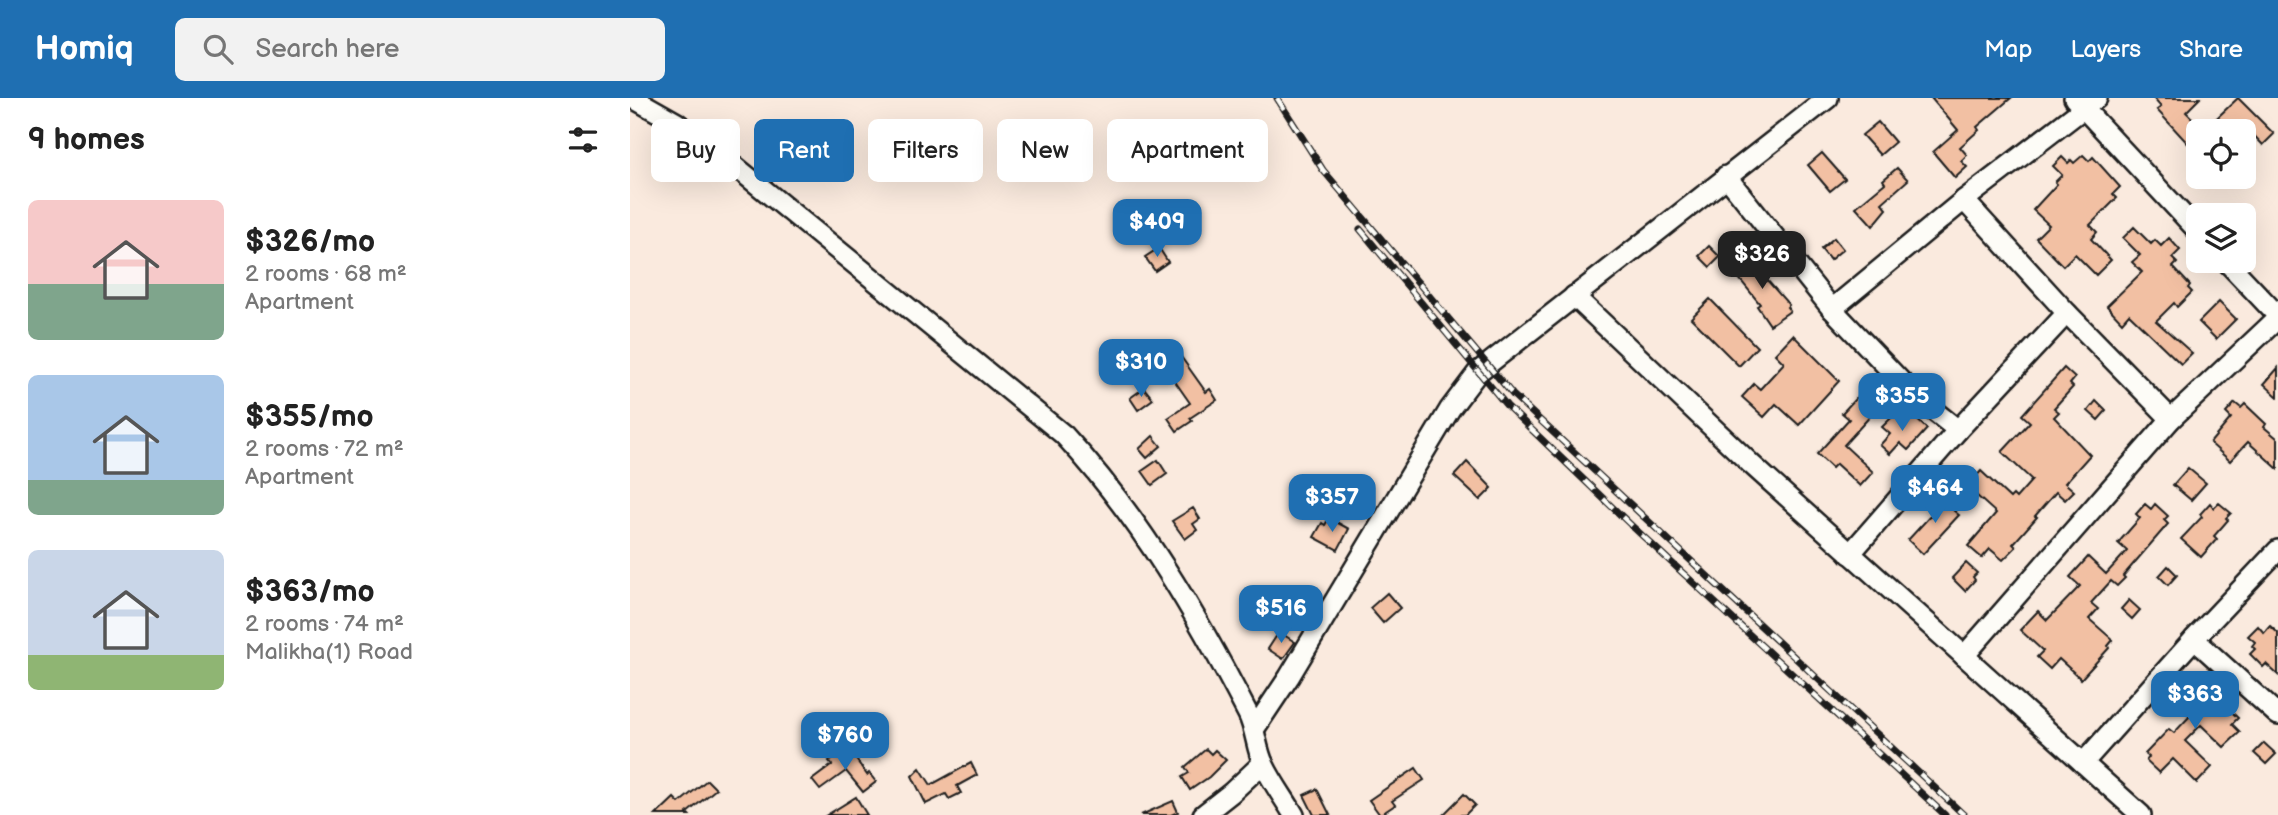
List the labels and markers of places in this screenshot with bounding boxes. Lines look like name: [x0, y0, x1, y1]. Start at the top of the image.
pin: $409: [1116, 200, 1198, 259]
pin: $326: [1721, 232, 1803, 291]
pin: $310: [1100, 340, 1182, 399]
pin: $355: [1861, 374, 1943, 433]
pin: $464: [1894, 466, 1976, 525]
pin: $357: [1291, 474, 1373, 534]
pin: $516: [1240, 586, 1322, 645]
pin: $363: [2154, 672, 2236, 731]
pin: $760: [804, 712, 886, 772]

